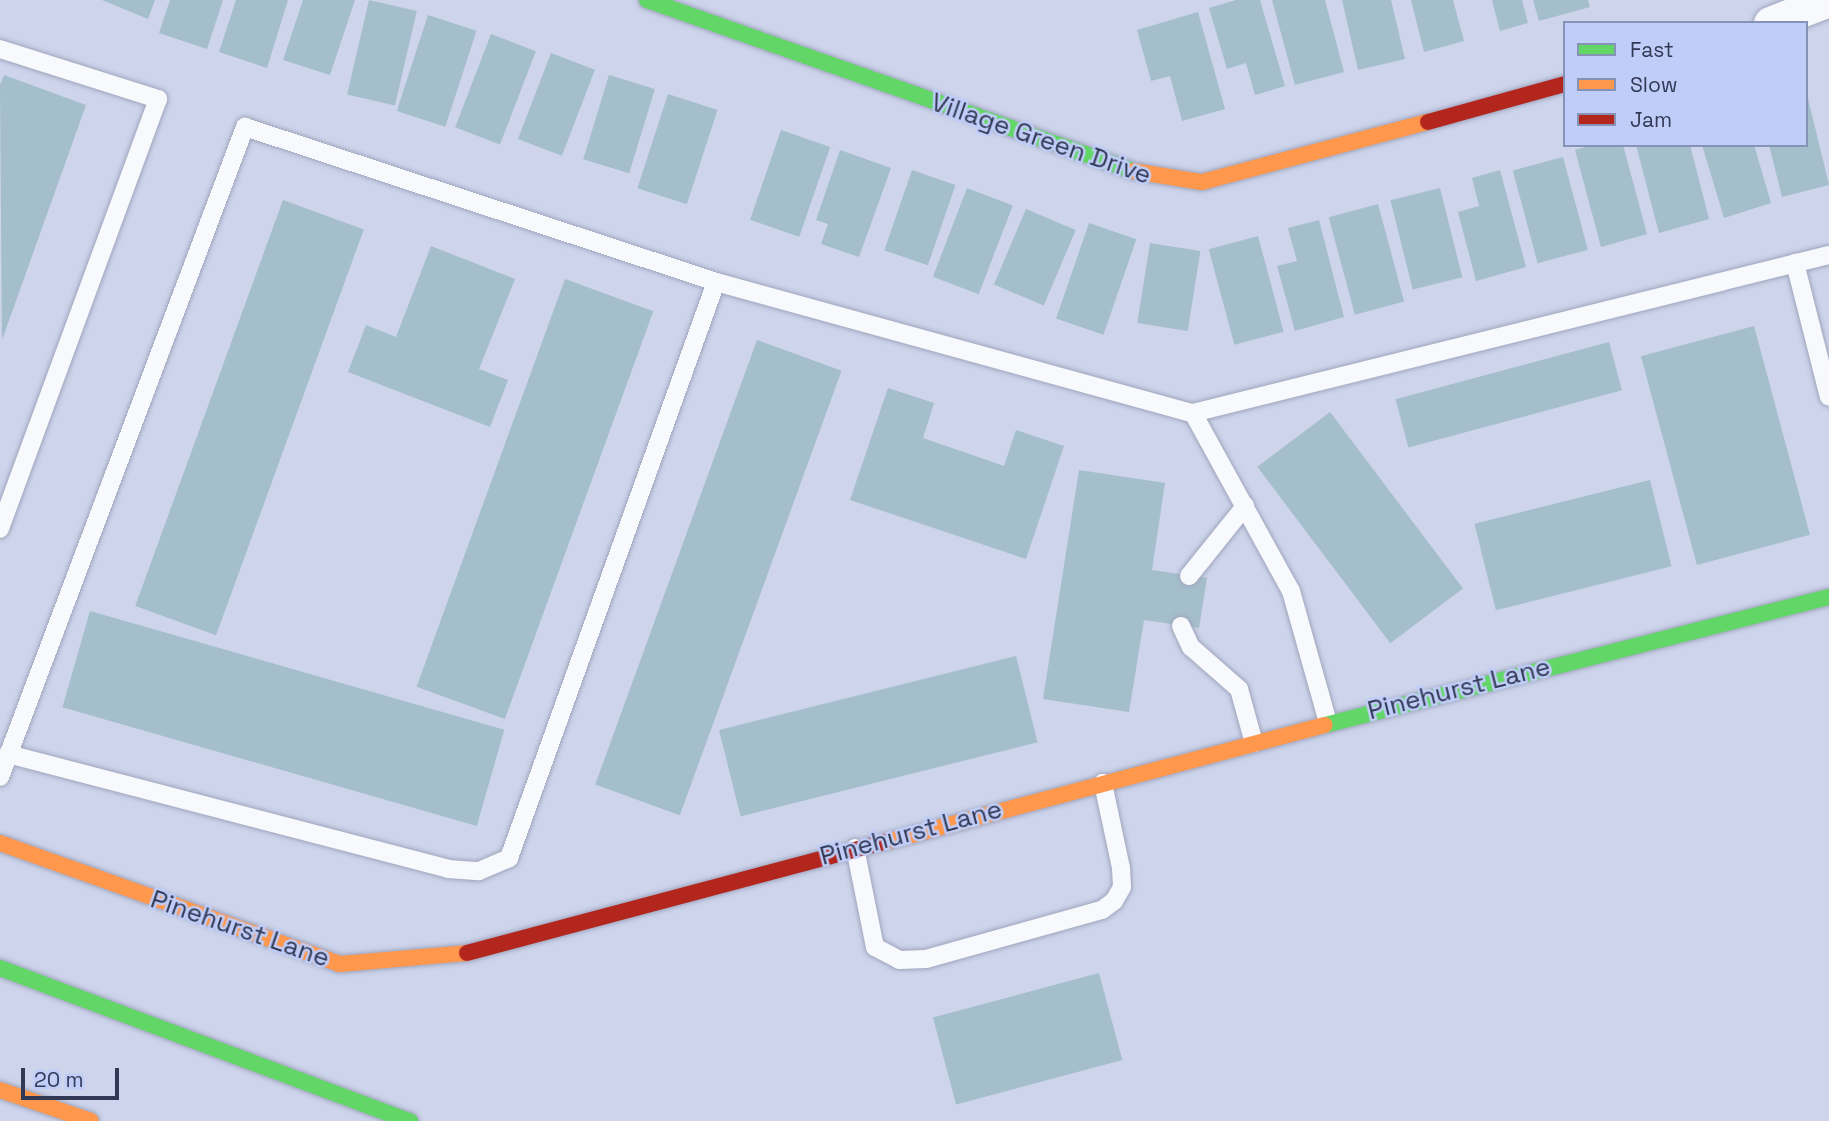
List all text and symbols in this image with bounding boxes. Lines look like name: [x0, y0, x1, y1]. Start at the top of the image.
legend: [1563, 21, 1808, 147]
text: Fast: [1630, 36, 1674, 63]
text: Slow: [1630, 71, 1678, 98]
street label: Village Green Drive: [927, 87, 1155, 191]
text: Jam: [1630, 106, 1672, 133]
street label: Pinehurst Lane: [1364, 651, 1554, 727]
street label: Pinehurst Lane: [817, 794, 1005, 872]
street label: Pinehurst Lane: [146, 884, 334, 974]
scale bar: [24, 1054, 122, 1098]
text: 20 m: [34, 1066, 84, 1093]

